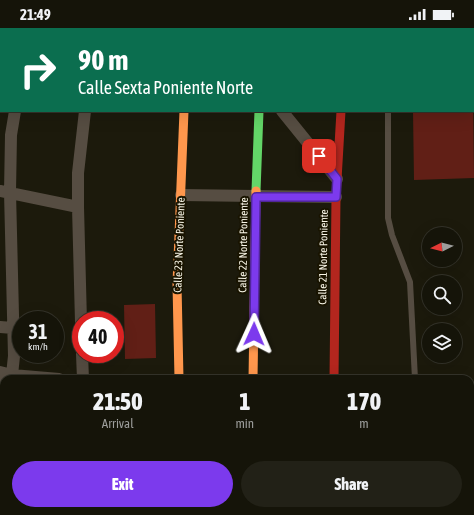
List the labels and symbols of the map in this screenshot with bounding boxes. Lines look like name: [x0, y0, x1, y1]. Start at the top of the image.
pin: [302, 139, 336, 173]
street label: Calle 23 Norte Poniente: [171, 197, 187, 293]
street label: Calle 22 Norte Poniente: [236, 197, 250, 293]
street label: Calle 21 Norte Poniente: [316, 209, 330, 305]
north arrow: [422, 227, 462, 267]
speed limit sign: 40: [72, 311, 124, 363]
position arrow: [233, 313, 275, 355]

